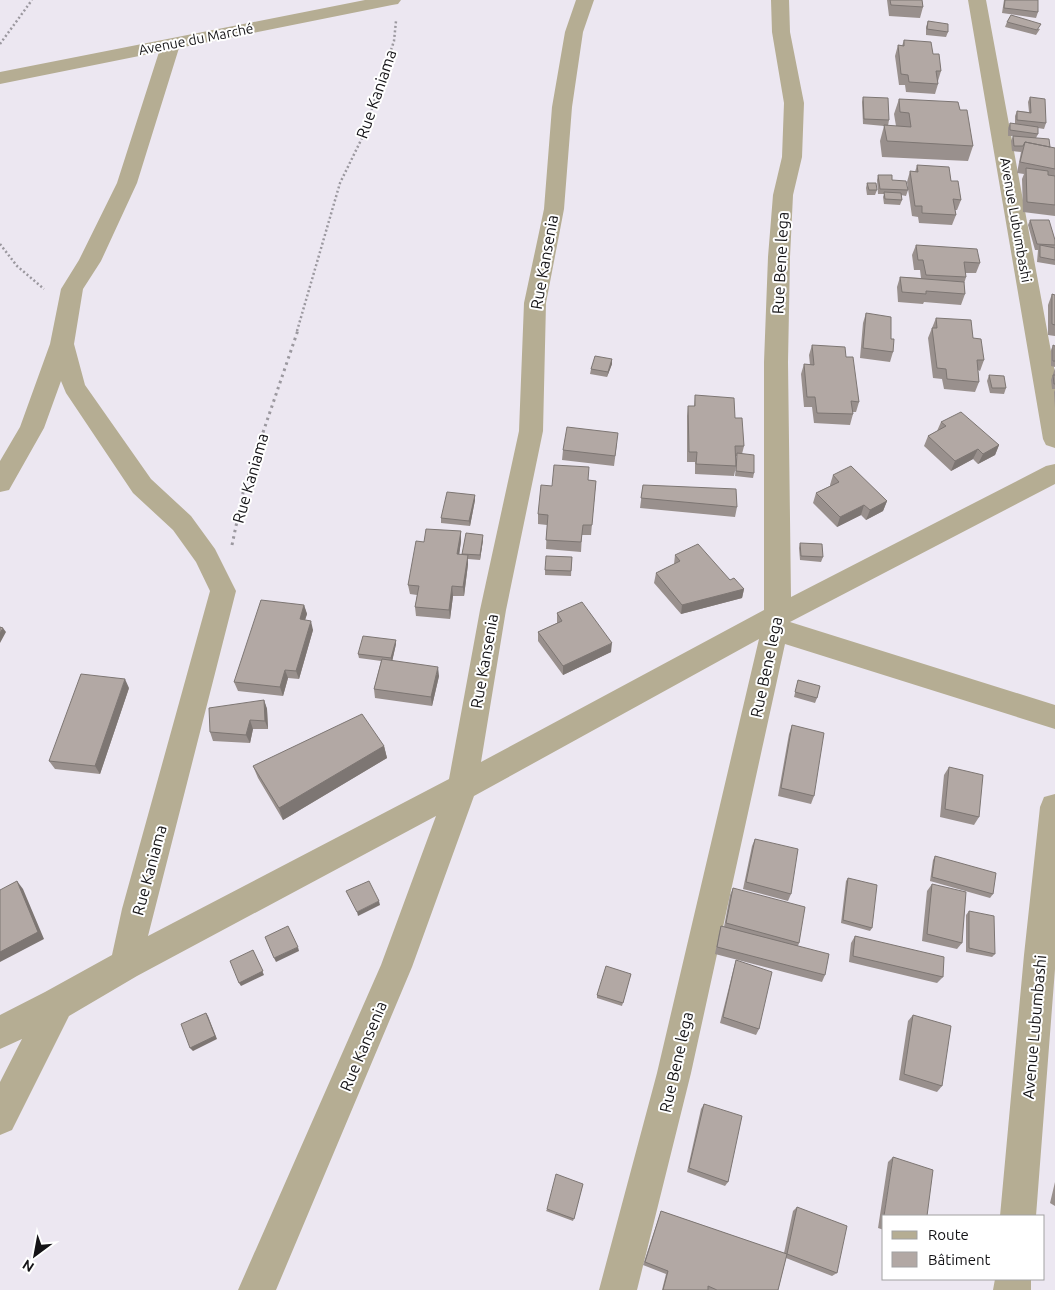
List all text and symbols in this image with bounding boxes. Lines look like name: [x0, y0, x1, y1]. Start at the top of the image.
street label: Avenue du Marché: [137, 20, 255, 58]
street label: Rue Kaniama: [352, 47, 400, 141]
street label: Avenue Lubumbashi: [997, 156, 1035, 284]
street label: Rue Bene lega: [768, 211, 792, 315]
street label: Rue Kansenia: [527, 213, 561, 311]
street label: Rue Kaniama: [229, 431, 271, 525]
street label: Rue Kansenia: [467, 612, 501, 710]
street label: Rue Bene lega: [747, 615, 785, 719]
street label: Rue Kaniama: [128, 823, 170, 917]
street label: Avenue Lubumbashi: [1019, 954, 1049, 1100]
street label: Rue Kansenia: [336, 998, 390, 1094]
street label: Rue Bene lega: [656, 1010, 696, 1114]
legend: [882, 1215, 1045, 1280]
text: Route: [928, 1226, 969, 1243]
north arrow: [10, 1230, 60, 1280]
text: Bâtiment: [928, 1251, 991, 1268]
text: N: [19, 1256, 37, 1276]

